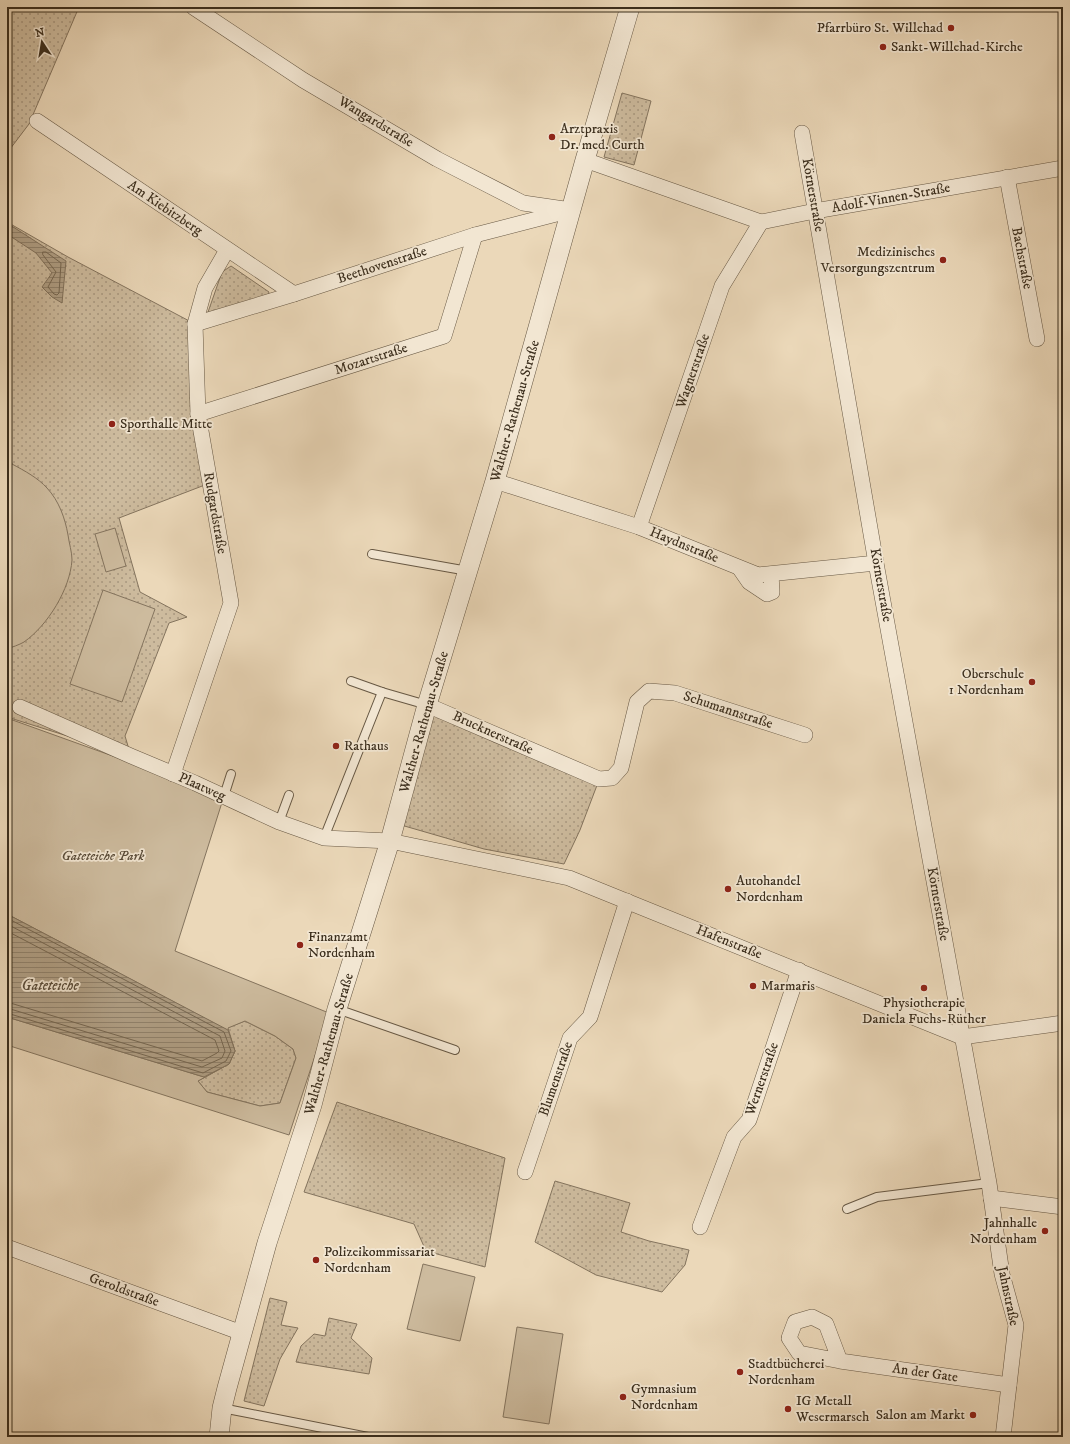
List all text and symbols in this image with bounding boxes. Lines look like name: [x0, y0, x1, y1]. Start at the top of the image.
place label: Pfarrbüro St. Willehad: [817, 19, 943, 37]
north arrow: [22, 22, 62, 62]
marker: Pfarrbüro St. Willehad: [946, 23, 956, 33]
text: N: [34, 25, 46, 41]
place label: Sankt-Willehad-Kirche: [891, 38, 1023, 56]
marker: Sankt-Willehad-Kirche: [878, 42, 888, 52]
street label: Wangardstraße: [334, 92, 417, 152]
place label: Arztpraxis Dr. med. Curth: [560, 120, 645, 154]
marker: Arztpraxis Dr. med. Curth: [547, 132, 557, 142]
street label: Körnerstraße: [798, 157, 828, 233]
street label: Am Kiebitzberg: [124, 176, 206, 240]
street label: Adolf-Vinnen-Straße: [830, 179, 952, 217]
street label: Bachstraße: [1007, 225, 1037, 291]
street label: Beethovenstraße: [335, 242, 429, 288]
place label: Medizinisches Versorgungszentrum: [820, 243, 935, 277]
marker: Medizinisches Versorgungszentrum: [938, 255, 948, 265]
street label: Wagnerstraße: [672, 331, 714, 412]
street label: Walther-Rathenau-Straße: [486, 338, 544, 485]
street label: Mozartstraße: [332, 339, 410, 379]
place label: Sporthalle Mitte: [120, 415, 213, 433]
marker: Sporthalle Mitte: [107, 419, 117, 429]
street label: Rudgardstraße: [199, 471, 231, 555]
street label: Haydnstraße: [647, 523, 721, 567]
street label: Körnerstraße: [866, 547, 896, 623]
street label: Walther-Rathenau-Straße: [395, 649, 453, 796]
place label: Oberschule 1 Nordenham: [949, 665, 1024, 699]
marker: Oberschule 1 Nordenham: [1027, 677, 1037, 687]
street label: Schumannstraße: [681, 687, 775, 733]
street label: Brucknerstraße: [450, 707, 536, 759]
place label: Rathaus: [344, 737, 389, 755]
marker: Rathaus: [331, 741, 341, 751]
street label: Plaatweg: [175, 769, 229, 806]
park label: Gateteiche Park: [62, 847, 145, 865]
street label: Körnerstraße: [923, 866, 953, 942]
place label: Autohandel Nordenham: [736, 872, 804, 906]
marker: Autohandel Nordenham: [723, 884, 733, 894]
street label: Hafenstraße: [693, 921, 765, 963]
place label: Finanzamt Nordenham: [308, 928, 376, 962]
marker: Finanzamt Nordenham: [295, 940, 305, 950]
street label: Walther-Rathenau-Straße: [300, 971, 358, 1118]
water label: Gateteiche: [21, 976, 79, 995]
place label: Marmaris: [761, 977, 815, 995]
marker: Marmaris: [748, 981, 758, 991]
marker: Physiotherapie Daniela Fuchs-Rüther: [919, 983, 929, 993]
place label: Physiotherapie Daniela Fuchs-Rüther: [862, 994, 987, 1028]
street label: Blumenstraße: [535, 1039, 577, 1119]
street label: Wernerstraße: [741, 1040, 783, 1119]
place label: Jahnhalle Nordenham: [970, 1214, 1037, 1248]
marker: Jahnhalle Nordenham: [1040, 1226, 1050, 1236]
place label: Polizeikommissariat Nordenham: [324, 1243, 435, 1277]
marker: Polizeikommissariat Nordenham: [311, 1255, 321, 1265]
street label: Jahnstraße: [992, 1263, 1023, 1328]
street label: Geroldstraße: [86, 1269, 162, 1311]
place label: Stadtbücherei Nordenham: [748, 1355, 825, 1389]
street label: An der Gate: [891, 1359, 959, 1387]
marker: Stadtbücherei Nordenham: [735, 1367, 745, 1377]
place label: Gymnasium Nordenham: [631, 1380, 699, 1414]
marker: Gymnasium Nordenham: [618, 1392, 628, 1402]
place label: IG Metall Wesermarsch: [795, 1392, 870, 1426]
marker: IG Metall Wesermarsch: [783, 1404, 793, 1414]
place label: Salon am Markt: [876, 1406, 966, 1424]
marker: Salon am Markt: [968, 1410, 978, 1420]

